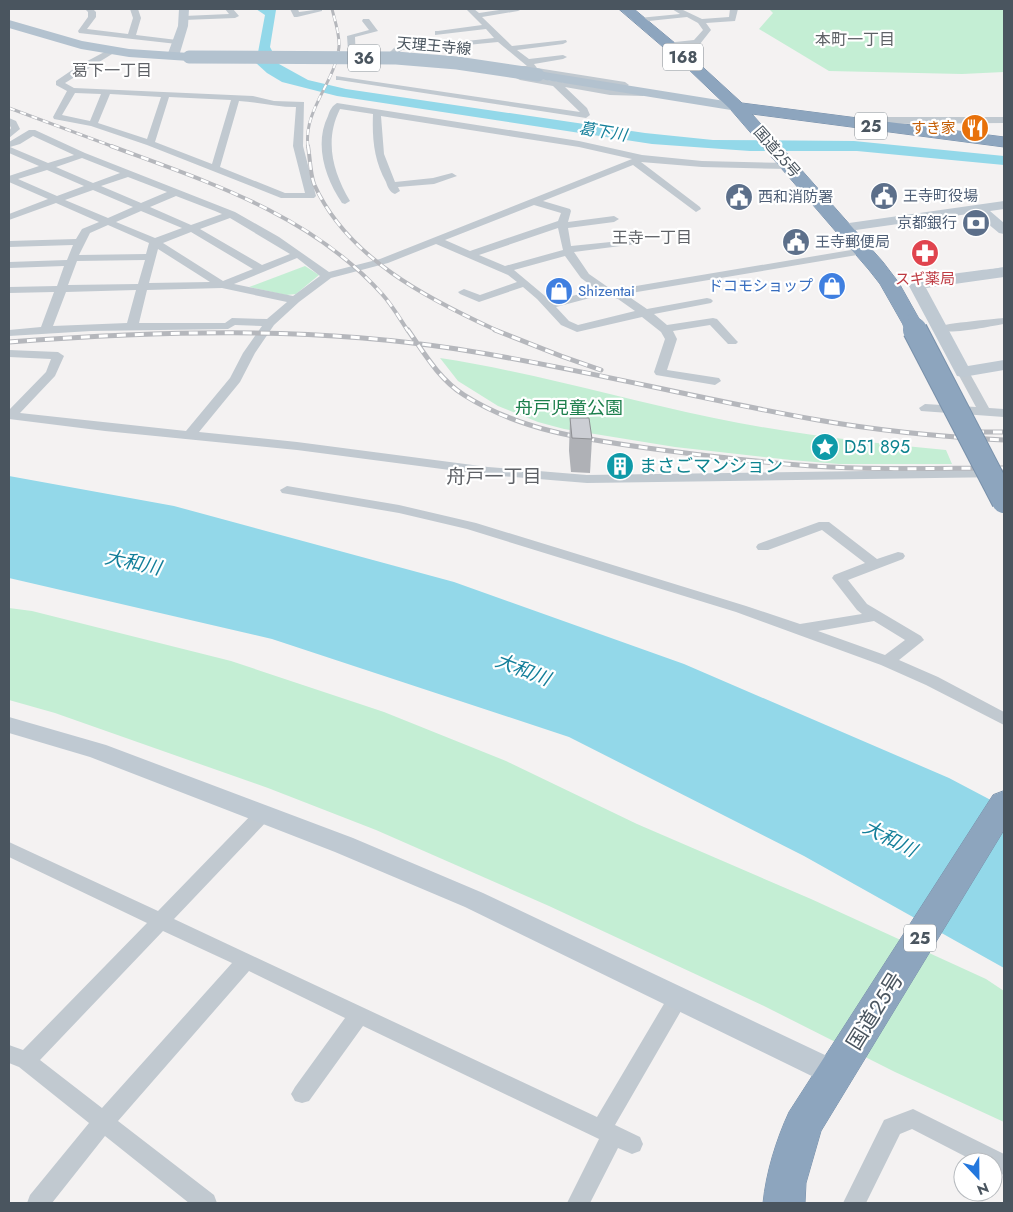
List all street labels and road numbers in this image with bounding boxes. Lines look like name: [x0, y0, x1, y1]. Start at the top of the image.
street label: 天理王寺線: [396, 32, 472, 60]
road number: 36: [348, 44, 380, 72]
road number: 168: [663, 44, 703, 70]
road number: 25: [855, 112, 887, 140]
street label: 国道25号: [748, 121, 806, 183]
road number: 25: [904, 924, 936, 951]
street label: 国道25号: [839, 966, 911, 1056]

